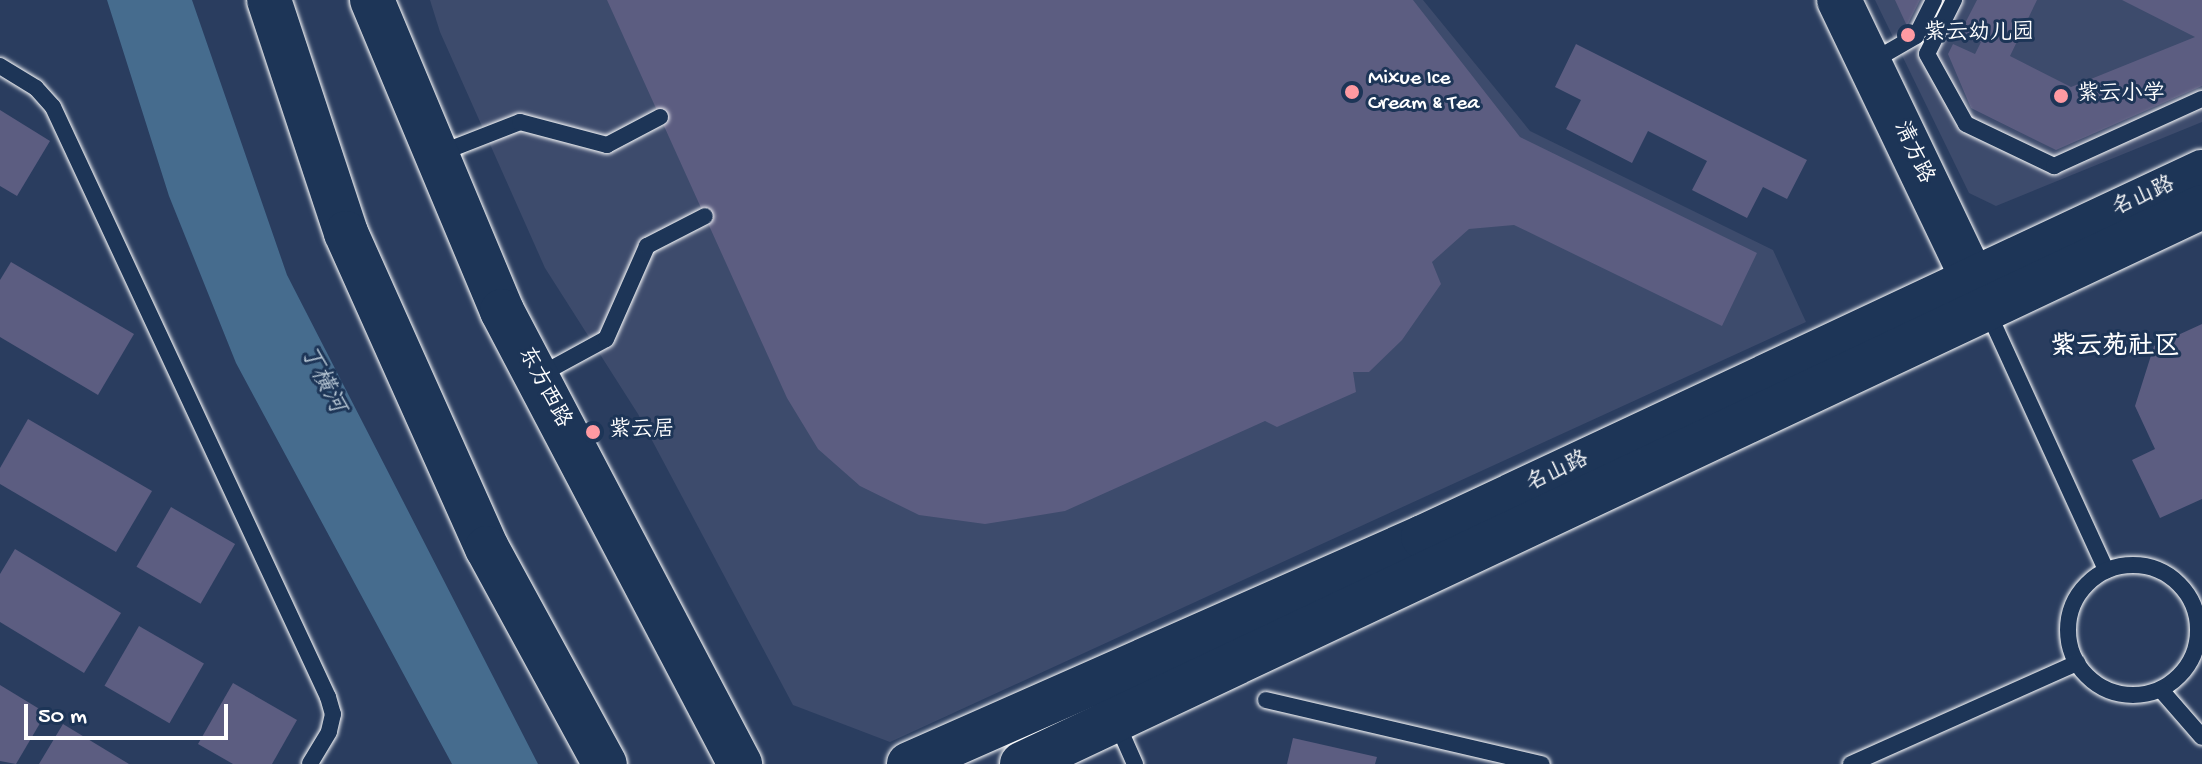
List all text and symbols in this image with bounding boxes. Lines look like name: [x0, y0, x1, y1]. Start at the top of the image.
place label: 紫云幼儿园: [1924, 22, 2034, 48]
marker: 紫云幼儿园: [1899, 26, 1917, 44]
place label: Mixue Ice Cream & Tea: [1368, 66, 1479, 118]
marker: Mixue Ice Cream & Tea: [1343, 83, 1361, 101]
place label: 紫云小学: [2077, 83, 2165, 109]
marker: 紫云小学: [2052, 87, 2070, 105]
street label: 清方路: [1886, 118, 1938, 188]
street label: 名山路: [2108, 173, 2180, 223]
district label: 紫云苑社区: [2050, 333, 2180, 365]
water label: 丁横河: [292, 341, 350, 419]
street label: 东方西路: [511, 343, 575, 433]
place label: 紫云居: [609, 419, 675, 445]
marker: 紫云居: [584, 423, 602, 441]
street label: 名山路: [1523, 447, 1593, 499]
scale bar: [28, 688, 232, 738]
text: 50 m: [38, 703, 87, 732]

